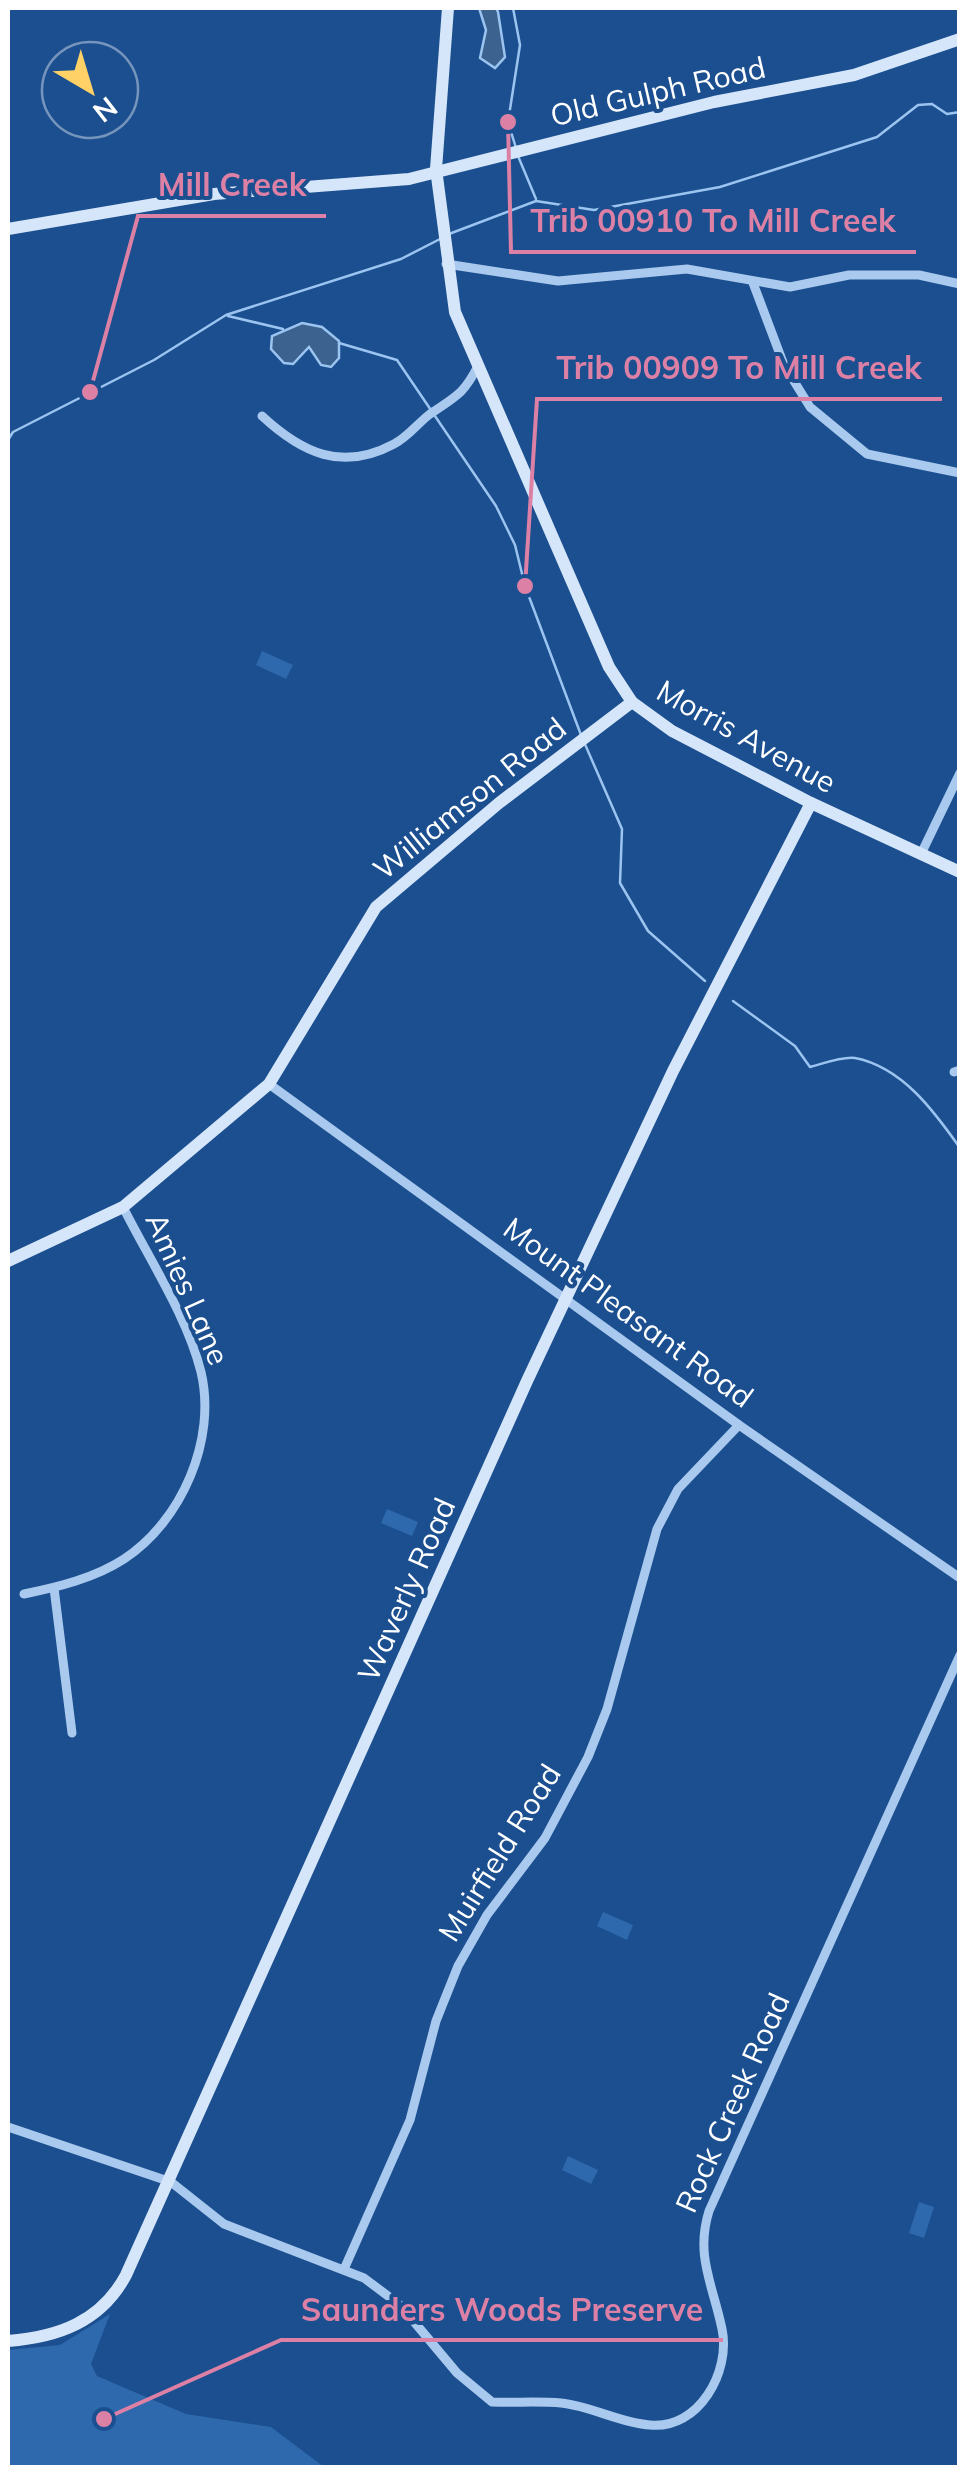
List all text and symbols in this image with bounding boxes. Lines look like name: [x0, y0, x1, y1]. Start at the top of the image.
north arrow: [40, 40, 140, 140]
street label: Old Gulph Road: [547, 48, 769, 134]
text: N: [87, 90, 125, 130]
callout: Mill Creek: [138, 154, 326, 216]
text: Mill Creek: [158, 164, 308, 204]
callout: Trib 00910 To Mill Creek: [511, 190, 916, 252]
text: Trib 00910 To Mill Creek: [530, 200, 897, 240]
callout: Trib 00909 To Mill Creek: [537, 337, 942, 399]
text: Trib 00909 To Mill Creek: [556, 347, 923, 387]
street label: Morris Avenue: [650, 671, 843, 801]
street label: Williamson Road: [365, 709, 574, 888]
street label: Amies Lane: [137, 1206, 238, 1371]
street label: Mount Pleasant Road: [496, 1209, 761, 1416]
street label: Waverly Road: [349, 1492, 463, 1687]
street label: Muirfield Road: [430, 1757, 569, 1948]
street label: Rock Creek Road: [667, 1987, 798, 2218]
callout: Saunders Woods Preserve: [281, 2278, 723, 2340]
text: Saunders Woods Preserve: [301, 2289, 703, 2329]

